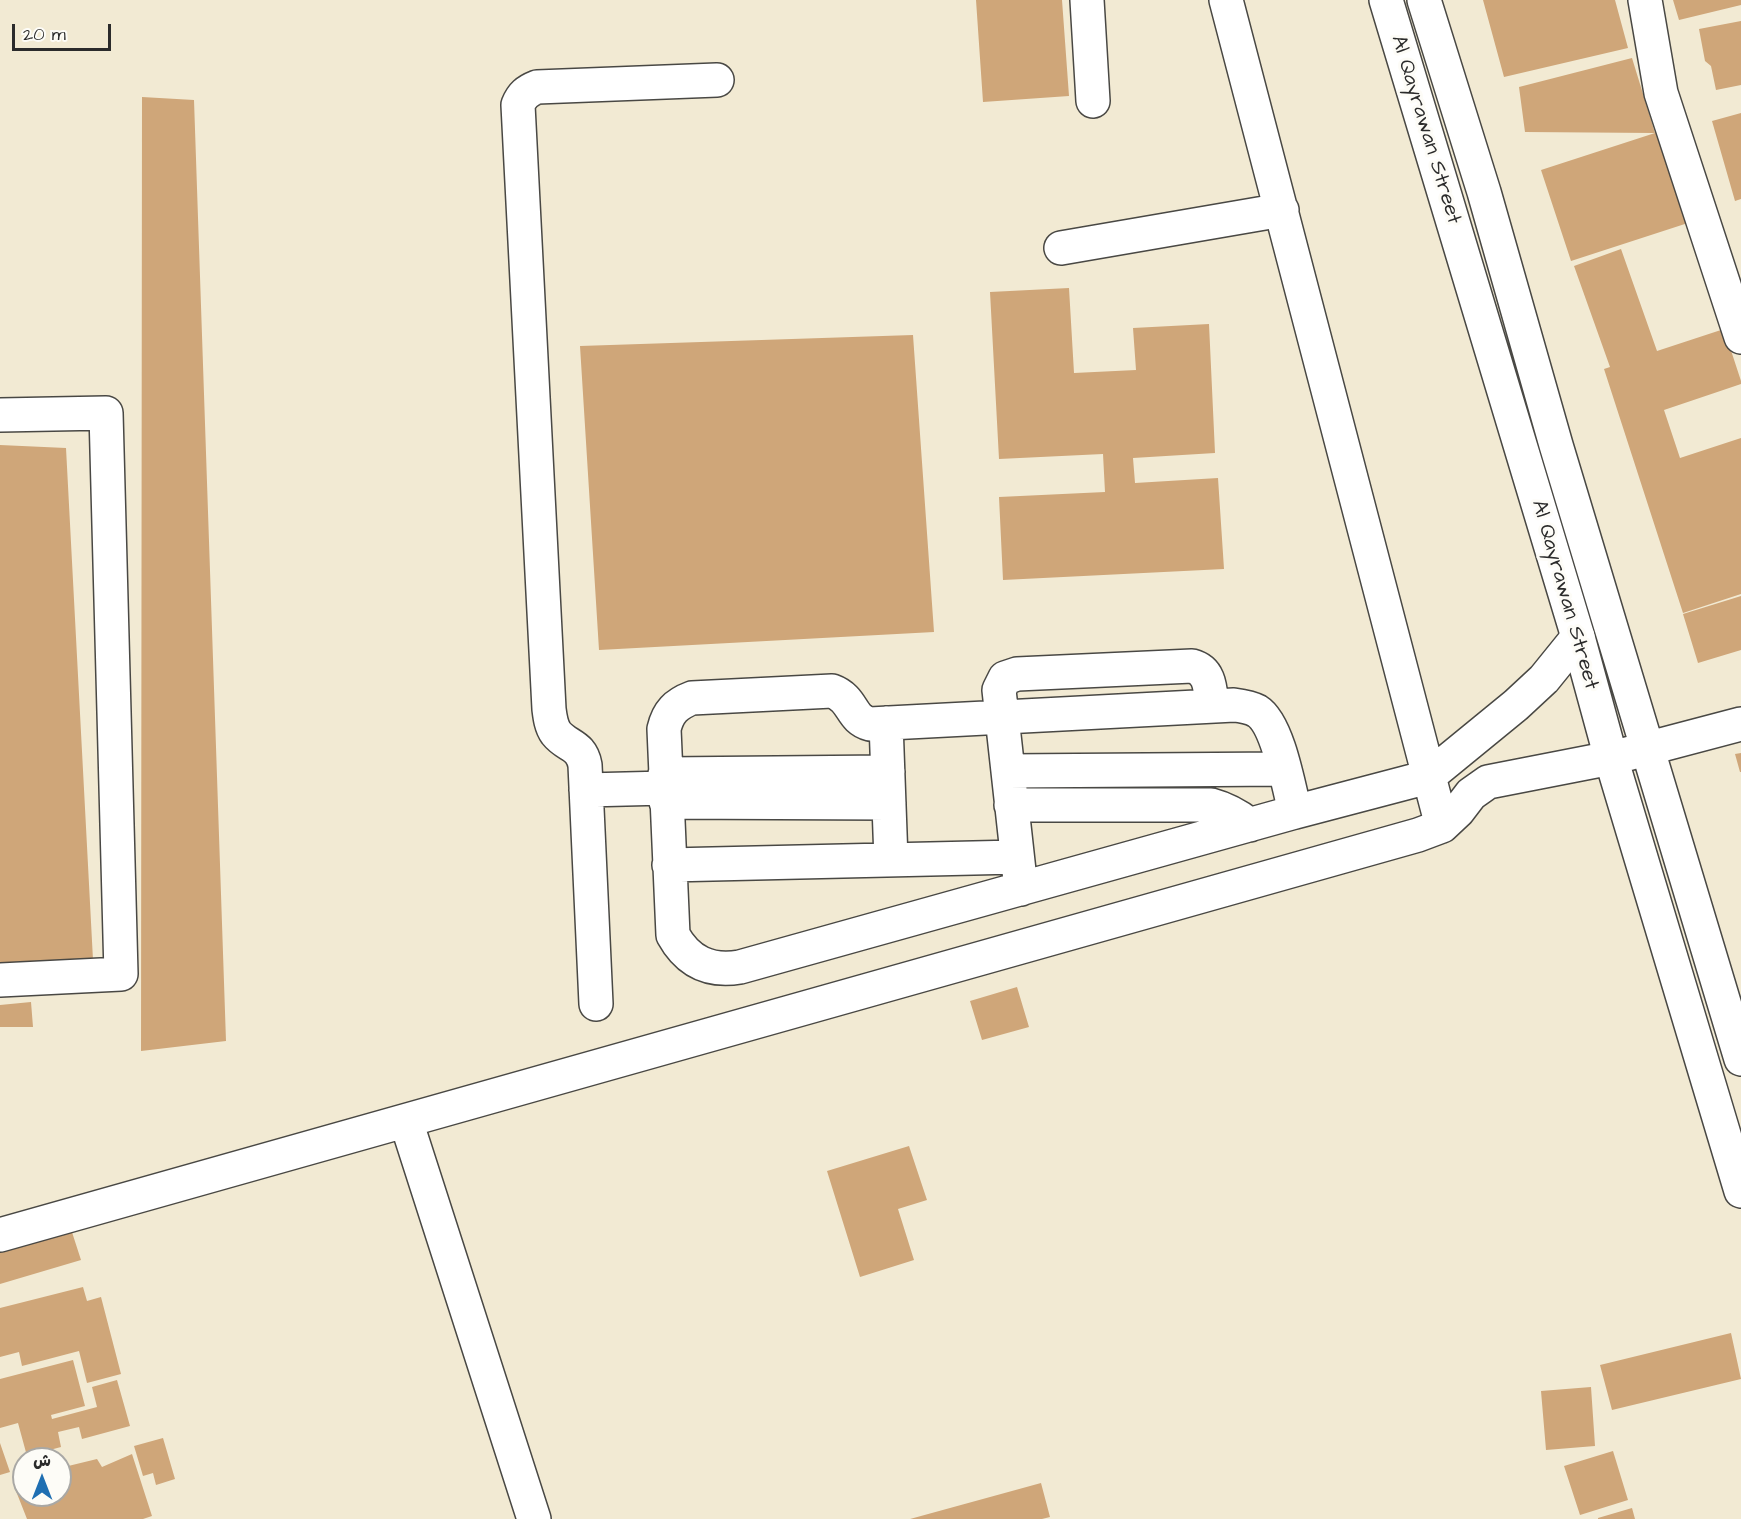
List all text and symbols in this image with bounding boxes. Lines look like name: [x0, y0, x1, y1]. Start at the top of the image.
scale bar: [15, 12, 114, 50]
text: 20 m: [23, 22, 66, 47]
street label: Al Qayrawan Street: [1384, 33, 1466, 227]
street label: Al Qayrawan Street: [1525, 497, 1603, 693]
north arrow: [12, 1447, 72, 1507]
text: ش: [33, 1450, 51, 1472]

